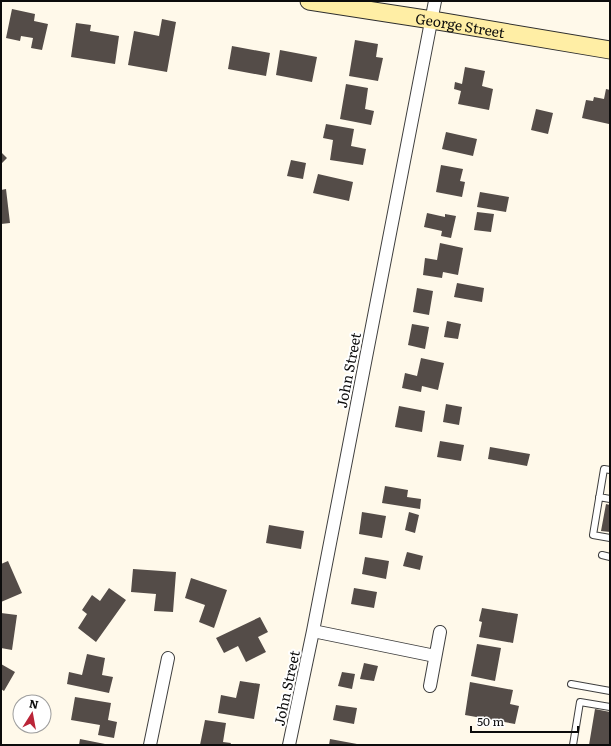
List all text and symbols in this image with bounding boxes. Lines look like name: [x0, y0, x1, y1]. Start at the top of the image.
street label: George Street: [414, 8, 507, 42]
street label: John Street: [331, 330, 365, 409]
street label: John Street: [268, 648, 304, 727]
north arrow: [12, 694, 52, 734]
text: N: [28, 694, 40, 712]
scale bar: [471, 708, 578, 734]
text: 50 m: [477, 712, 504, 730]

